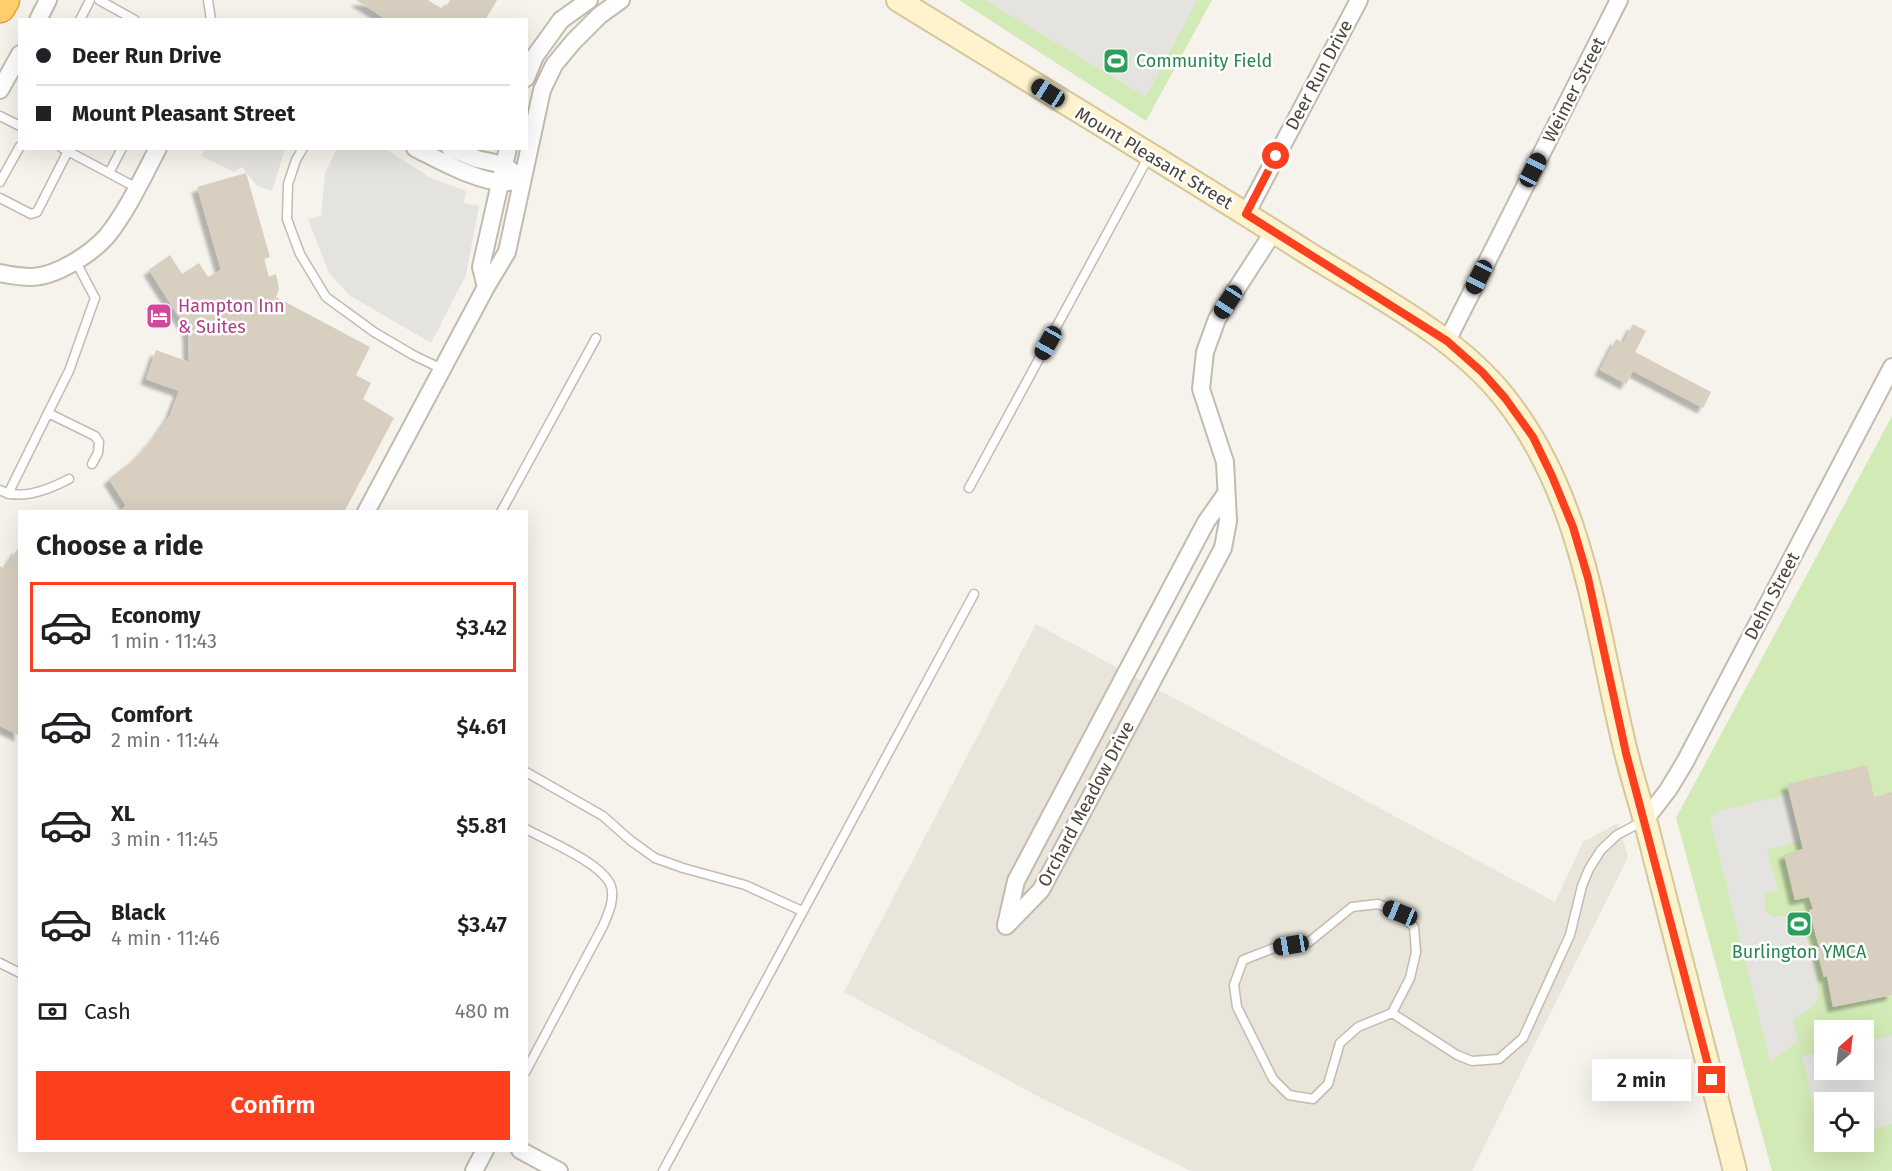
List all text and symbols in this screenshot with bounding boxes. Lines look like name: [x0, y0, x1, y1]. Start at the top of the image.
street label: Deer Run Drive: [1281, 16, 1357, 134]
street label: Weimer Street: [1538, 33, 1610, 146]
text: Deer Run Drive: [72, 42, 221, 69]
sports icon: Community Field: [1101, 46, 1131, 76]
place label: Community Field: [1136, 50, 1272, 72]
car: [1028, 76, 1068, 110]
text: Mount Pleasant Street: [72, 100, 295, 127]
street label: Mount Pleasant Street: [1071, 102, 1237, 214]
route start: [1262, 142, 1289, 169]
car: [1517, 150, 1549, 190]
car: [1463, 257, 1495, 297]
car: [1211, 282, 1245, 322]
place label: Hampton Inn & Suites: [178, 295, 285, 338]
hotel icon: Hampton Inn & Suites: [144, 301, 174, 331]
car: [1031, 323, 1065, 363]
text: Choose a ride: [36, 530, 203, 562]
street label: Dehn Street: [1740, 548, 1805, 644]
icon: car: [39, 600, 93, 654]
text: Economy: [111, 602, 200, 629]
text: $3.42: [456, 614, 507, 641]
text: 1 min · 11:43: [111, 629, 217, 653]
icon: car: [39, 699, 93, 753]
text: Comfort: [111, 701, 192, 728]
text: $4.61: [457, 713, 507, 740]
street label: Orchard Meadow Drive: [1033, 717, 1139, 891]
text: 2 min · 11:44: [111, 728, 219, 752]
icon: car: [39, 798, 93, 852]
text: XL: [111, 800, 135, 827]
text: $5.81: [456, 812, 507, 839]
text: 3 min · 11:45: [111, 827, 218, 851]
icon: car: [39, 897, 93, 951]
car: [1380, 898, 1420, 928]
text: Black: [111, 899, 166, 926]
sports icon: Burlington YMCA: [1784, 909, 1814, 939]
text: $3.47: [457, 911, 507, 938]
text: 4 min · 11:46: [111, 926, 220, 950]
car: [1272, 933, 1310, 957]
place label: Burlington YMCA: [1732, 941, 1867, 963]
icon: cash: [36, 995, 69, 1028]
text: Cash: [84, 998, 131, 1025]
text: 480 m: [455, 999, 510, 1023]
north arrow: [1814, 1020, 1874, 1080]
map controls: [1814, 1020, 1874, 1152]
callout: 2 min: [1592, 1059, 1691, 1101]
route end: [1698, 1066, 1725, 1093]
text: 2 min: [1617, 1068, 1666, 1092]
button: Confirm: [36, 1071, 510, 1140]
button: locate: [1814, 1092, 1874, 1152]

